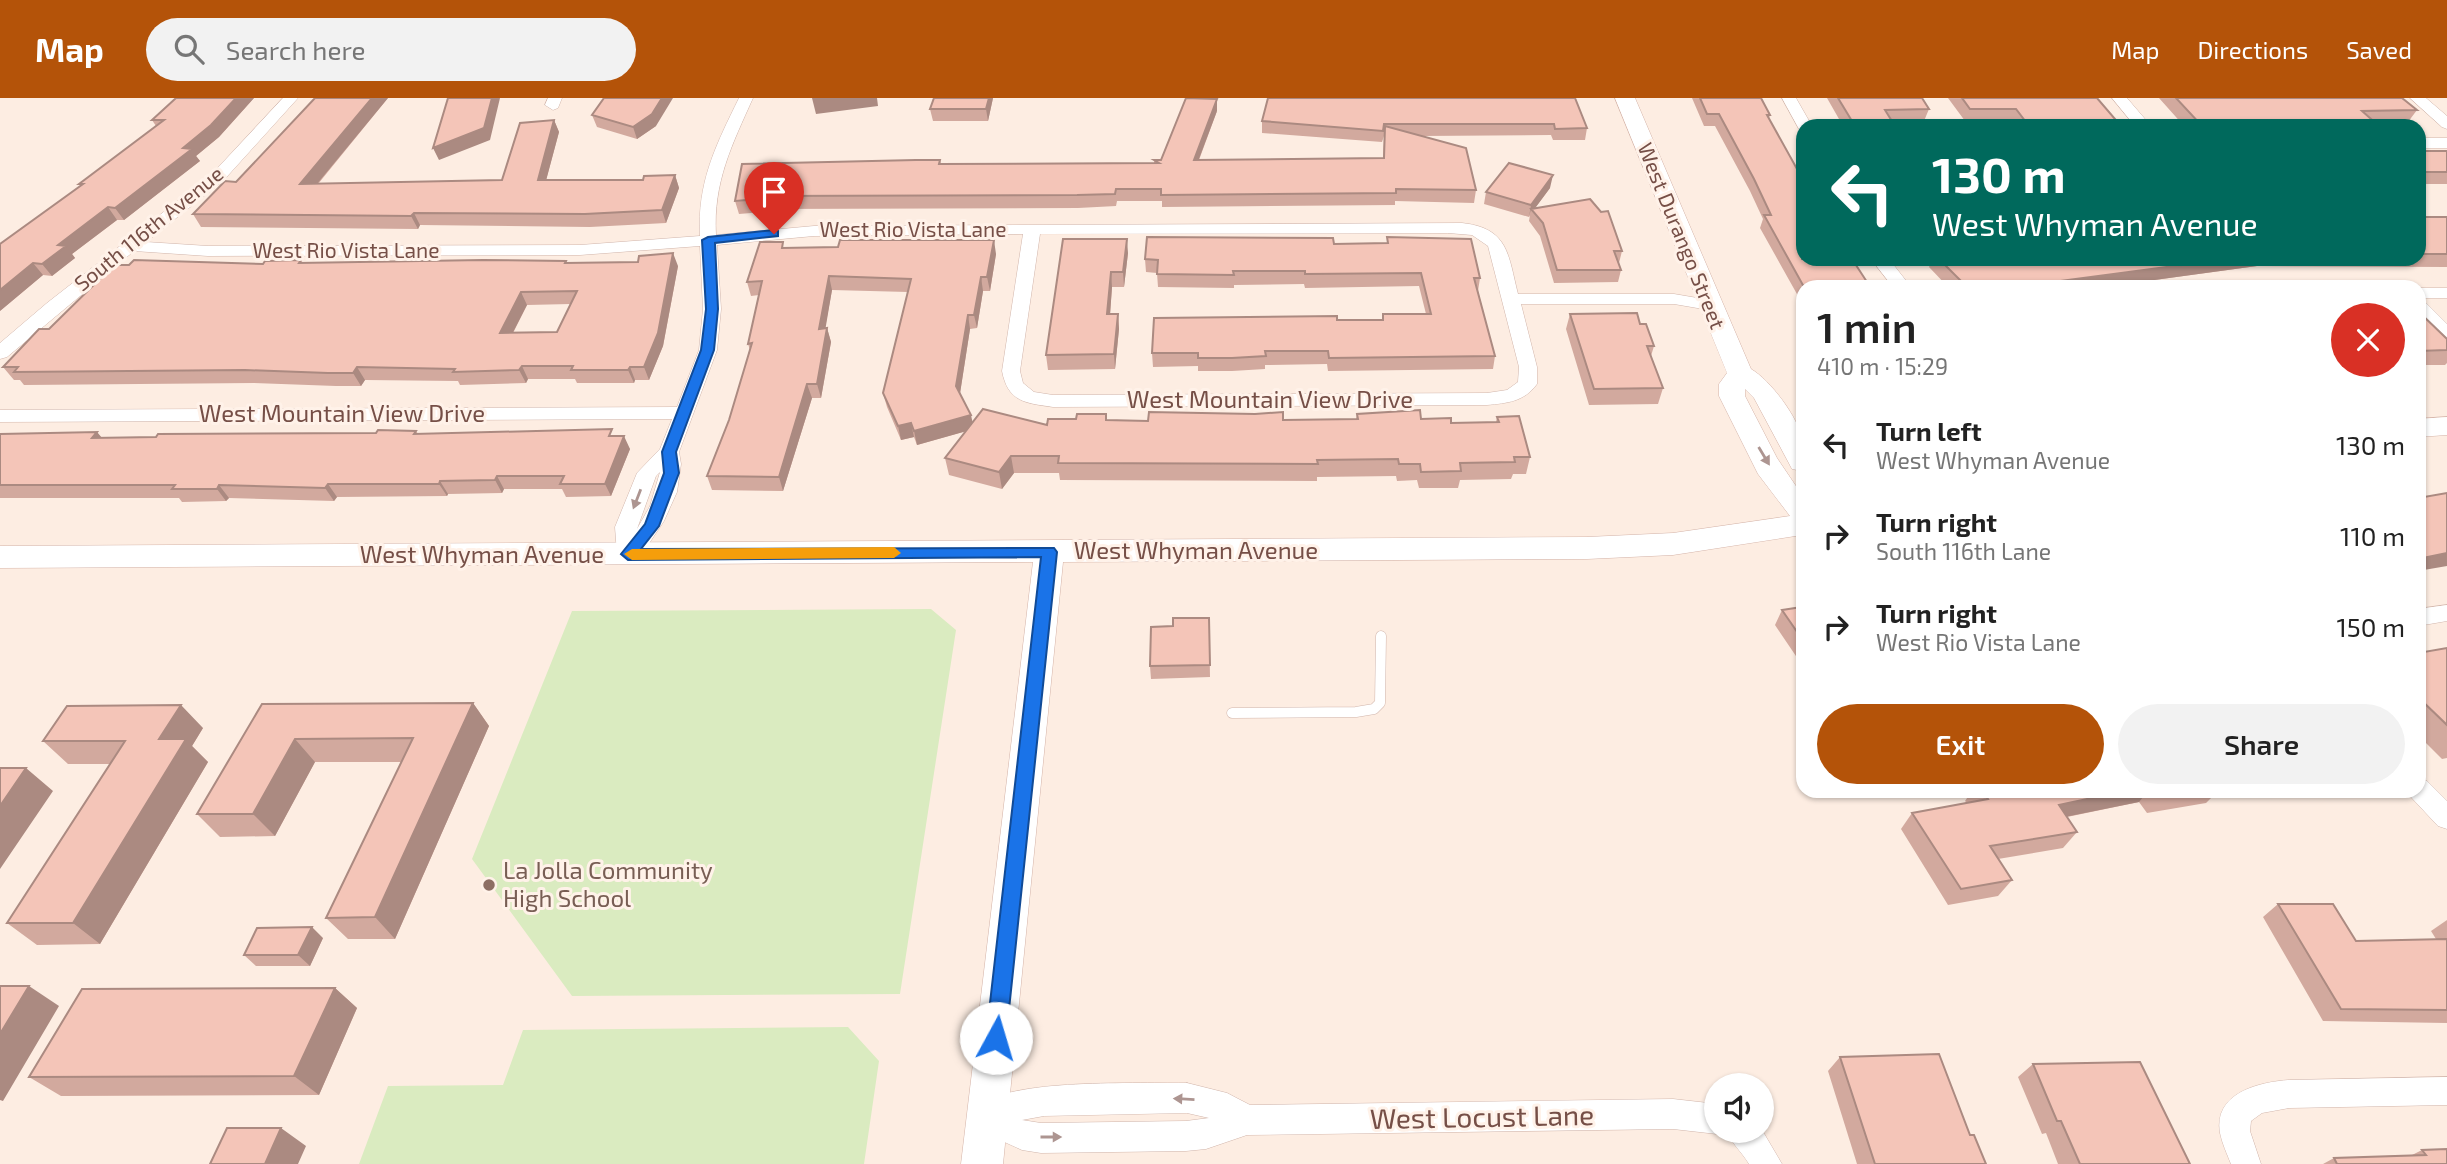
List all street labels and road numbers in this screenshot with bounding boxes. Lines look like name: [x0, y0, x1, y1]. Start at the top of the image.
street label: West Durango Street: [1634, 139, 1731, 332]
street label: South 116th Avenue: [69, 160, 227, 295]
street label: West Rio Vista Lane: [819, 216, 1007, 241]
street label: West Rio Vista Lane: [252, 237, 440, 262]
street label: West Mountain View Drive: [1127, 384, 1413, 413]
street label: West Mountain View Drive: [199, 398, 485, 427]
street label: West Whyman Avenue: [1074, 535, 1318, 564]
street label: West Whyman Avenue: [360, 539, 604, 568]
street label: West Locust Lane: [1370, 1097, 1594, 1135]

